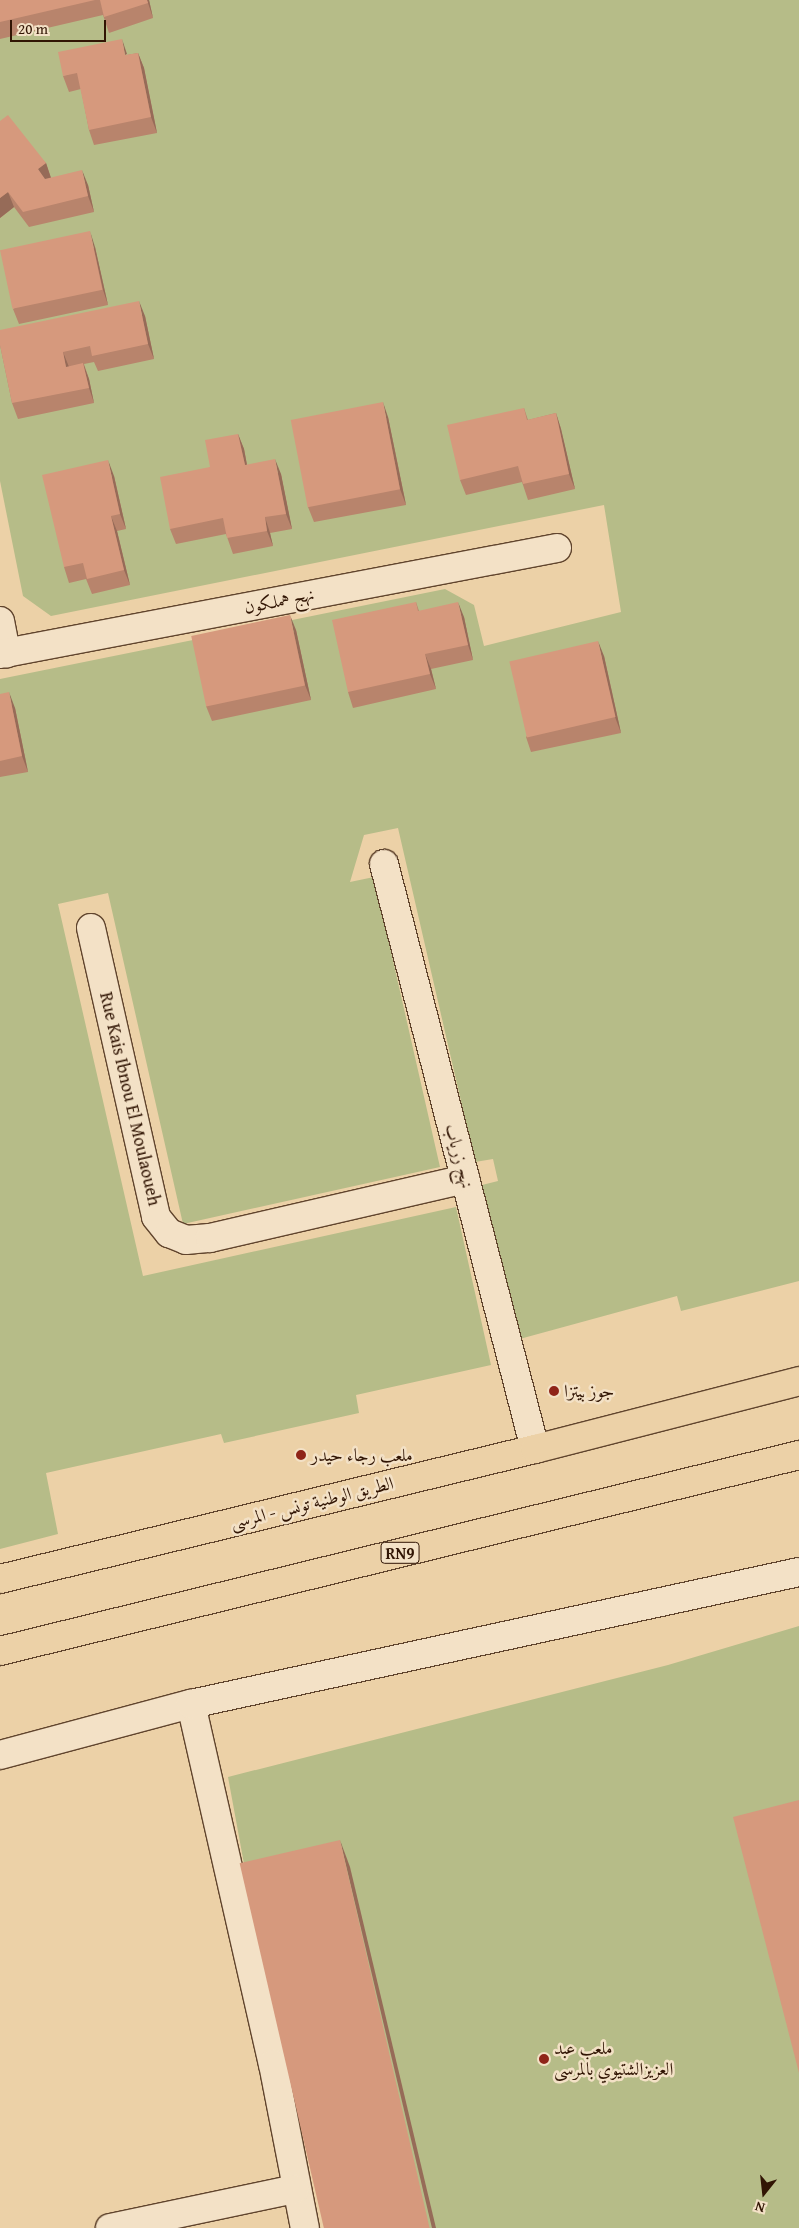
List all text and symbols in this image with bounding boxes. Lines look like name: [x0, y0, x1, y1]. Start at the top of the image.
scale bar: [12, 10, 109, 42]
text: 20 m: [18, 18, 48, 39]
street label: نهج هملكون: [242, 584, 316, 618]
street label: Rue Kais Ibnou El Moulaoueh: [95, 990, 165, 1208]
street label: نهج زرياب: [440, 1121, 478, 1191]
place label: جوز بيتزا: [564, 1380, 614, 1402]
marker: جوز بيتزا: [548, 1385, 560, 1397]
place label: ملعب رجاء حيدر: [311, 1444, 413, 1466]
marker: ملعب رجاء حيدر: [295, 1449, 307, 1461]
street label: الطريق الوطنية تونس - المرسى: [228, 1472, 396, 1534]
road number: RN9: [380, 1540, 420, 1566]
place label: ملعب عبد العزيزالشتيوي بالمرسى: [554, 2038, 673, 2080]
marker: ملعب عبد العزيزالشتيوي بالمرسى: [538, 2053, 550, 2065]
north arrow: [739, 2168, 789, 2218]
text: N: [753, 2197, 767, 2218]

